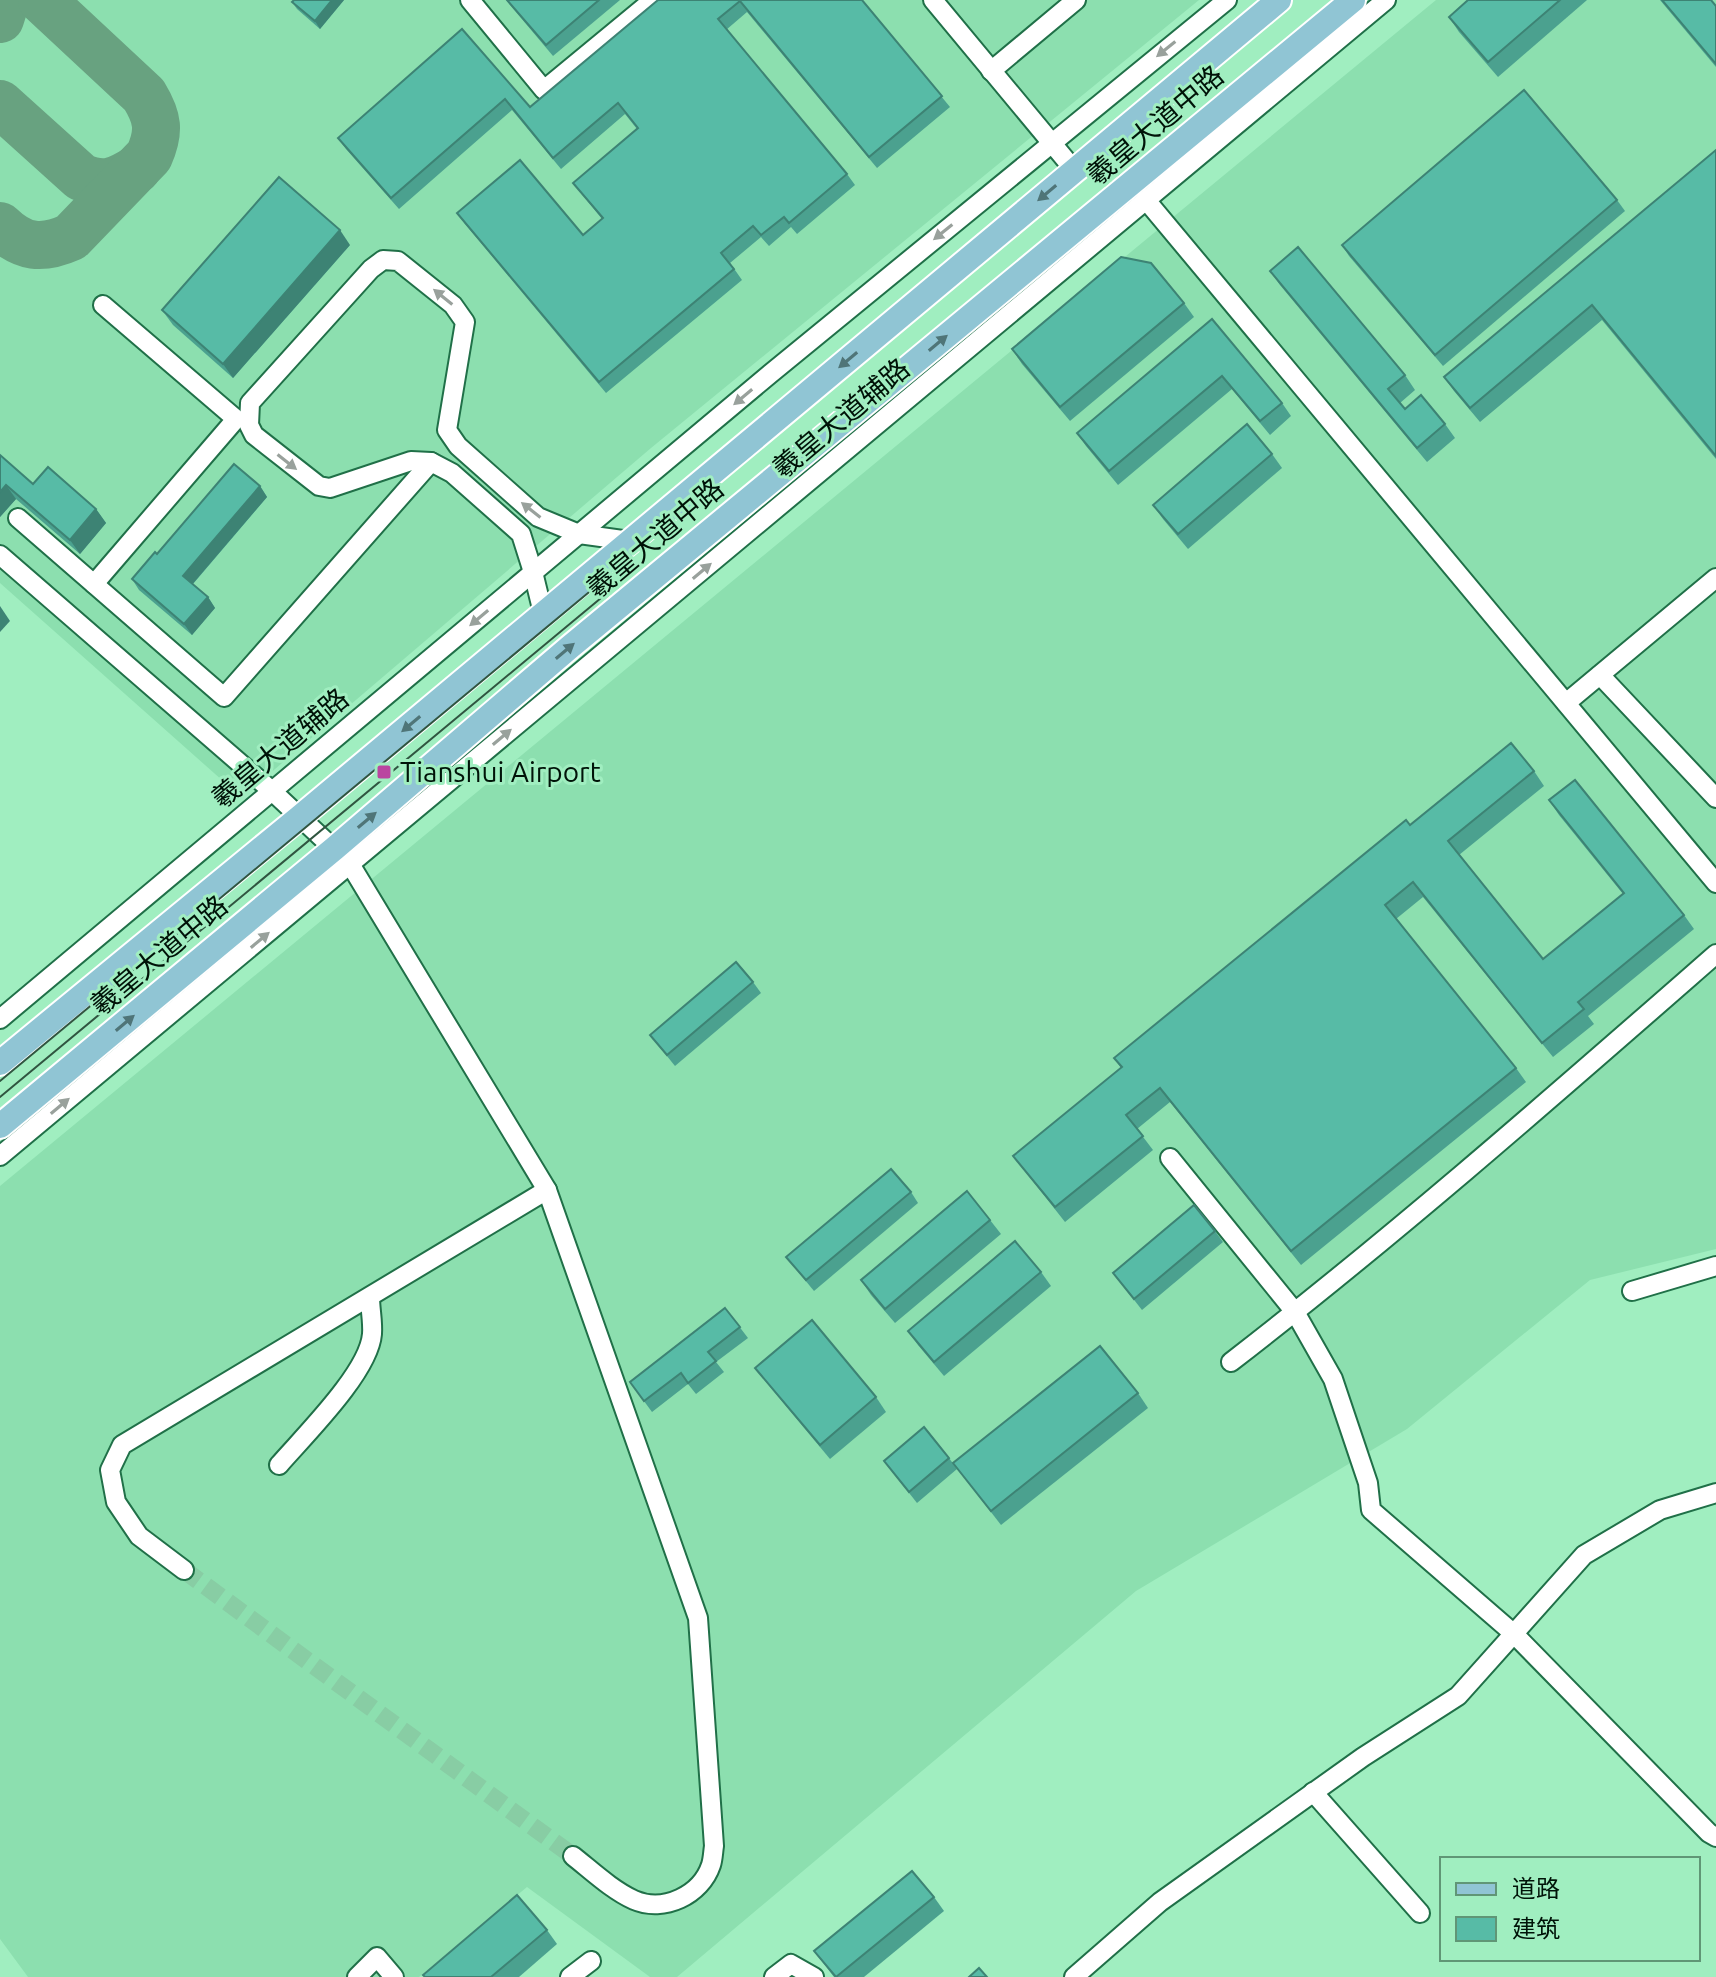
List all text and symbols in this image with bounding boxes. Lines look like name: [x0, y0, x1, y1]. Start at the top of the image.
one-way arrow: [1156, 41, 1176, 57]
street label: 羲皇大道中路: [1080, 59, 1229, 190]
one-way arrow: [1038, 184, 1058, 201]
one-way arrow: [934, 223, 954, 240]
one-way arrow: [433, 289, 453, 306]
one-way arrow: [928, 335, 948, 352]
one-way arrow: [838, 351, 858, 368]
street label: 羲皇大道辅路: [766, 352, 915, 483]
one-way arrow: [733, 388, 753, 405]
one-way arrow: [277, 453, 297, 469]
street label: 羲皇大道中路: [580, 472, 729, 603]
one-way arrow: [521, 502, 541, 519]
one-way arrow: [692, 563, 712, 580]
one-way arrow: [469, 609, 489, 626]
one-way arrow: [555, 643, 575, 660]
street label: 羲皇大道辅路: [205, 682, 354, 813]
one-way arrow: [402, 715, 422, 732]
one-way arrow: [492, 729, 512, 746]
place label: Tianshui Airport: [400, 756, 601, 787]
marker: Tianshui Airport: [375, 763, 393, 781]
one-way arrow: [357, 812, 377, 829]
street label: 羲皇大道中路: [84, 889, 233, 1020]
one-way arrow: [249, 932, 269, 949]
one-way arrow: [114, 1015, 134, 1032]
one-way arrow: [50, 1098, 70, 1115]
legend: [1440, 1857, 1700, 1961]
text: 道路: [1512, 1875, 1560, 1902]
text: 建筑: [1512, 1915, 1560, 1942]

